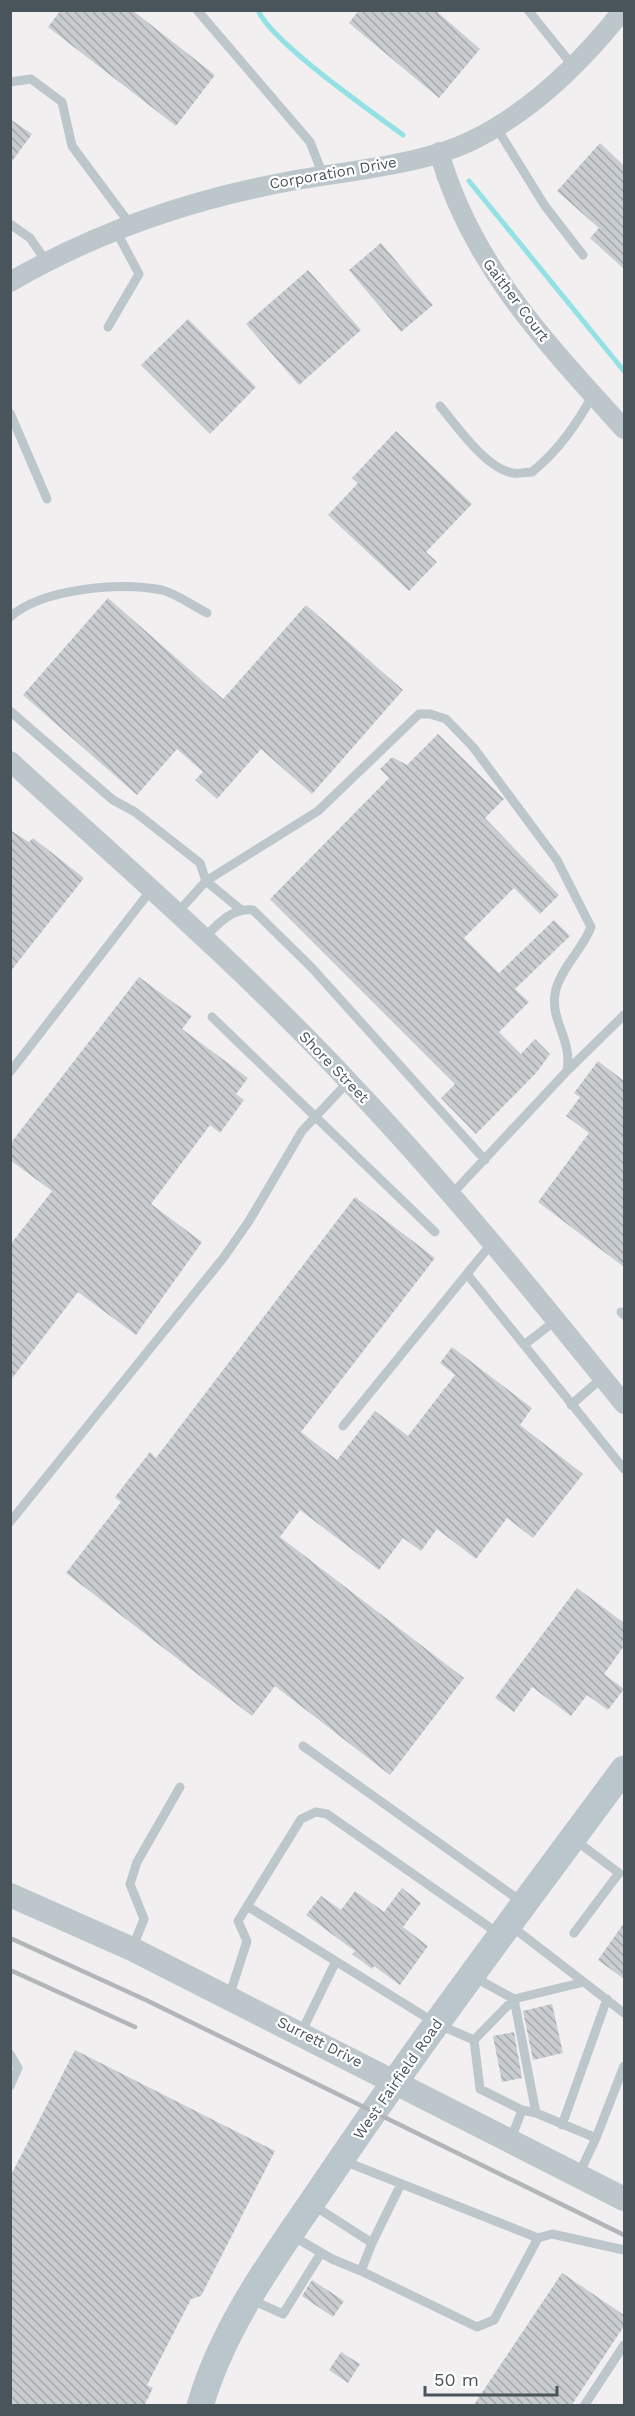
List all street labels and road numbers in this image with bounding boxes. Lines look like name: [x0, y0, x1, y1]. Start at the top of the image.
street label: Corporation Drive: [268, 153, 398, 193]
street label: Gaither Court: [479, 255, 553, 345]
street label: Shore Street: [295, 1027, 373, 1107]
street label: Surrett Drive: [274, 2013, 366, 2071]
street label: West Fairfield Road: [350, 2015, 446, 2143]

